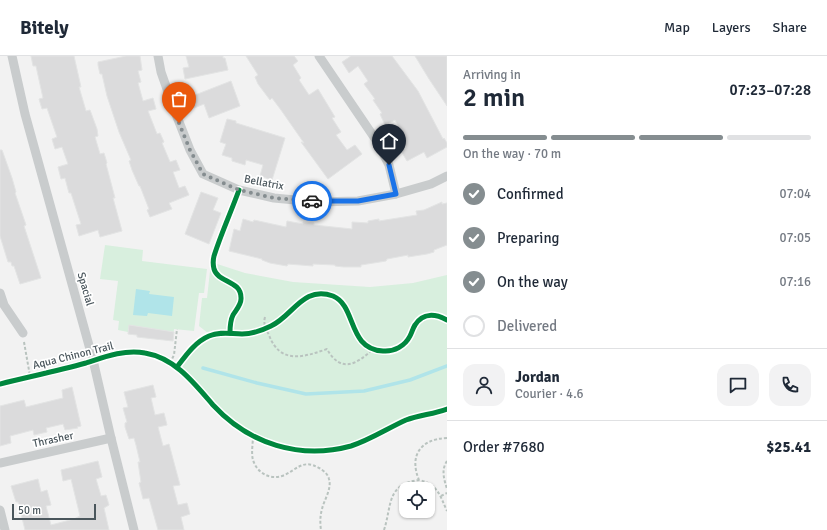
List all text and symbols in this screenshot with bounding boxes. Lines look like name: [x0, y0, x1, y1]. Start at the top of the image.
text: Bitely: [20, 16, 69, 40]
text: Map: [664, 19, 690, 36]
text: Layers: [712, 19, 751, 36]
text: Share: [773, 19, 807, 36]
text: Arriving in: [463, 67, 521, 83]
text: 07:23–07:28: [730, 81, 811, 99]
pin: [162, 82, 196, 123]
text: 2 min: [463, 82, 525, 114]
icon: bag: [168, 88, 190, 110]
pin: [372, 124, 406, 165]
icon: home: [378, 130, 400, 152]
text: On the way · 70 m: [463, 146, 561, 162]
street label: Bellatrix: [243, 172, 285, 193]
courier: [292, 181, 332, 221]
icon: check: [463, 183, 485, 205]
text: Confirmed: [497, 185, 564, 203]
text: 07:04: [779, 186, 811, 202]
icon: car: [301, 190, 323, 212]
icon: check: [463, 227, 485, 249]
text: Preparing: [497, 229, 560, 247]
text: 07:05: [779, 230, 811, 246]
street label: Spacial: [75, 271, 97, 308]
icon: check: [463, 271, 485, 293]
text: On the way: [497, 273, 568, 291]
text: 07:16: [779, 274, 811, 290]
text: Delivered: [497, 317, 557, 335]
street label: Aqua Chinon Trail: [31, 339, 115, 372]
button: person: [463, 364, 505, 406]
button: chat: [717, 364, 759, 406]
button: phone: [769, 364, 811, 406]
text: Jordan: [515, 368, 560, 386]
text: Courier · 4.6: [515, 386, 584, 402]
street label: Thrasher: [32, 429, 75, 450]
text: Order #7680: [463, 438, 545, 456]
text: $25.41: [766, 438, 811, 456]
map controls: [399, 482, 435, 518]
button: locate: [399, 482, 435, 518]
scale bar: [12, 502, 96, 521]
text: 50 m: [18, 504, 41, 517]

